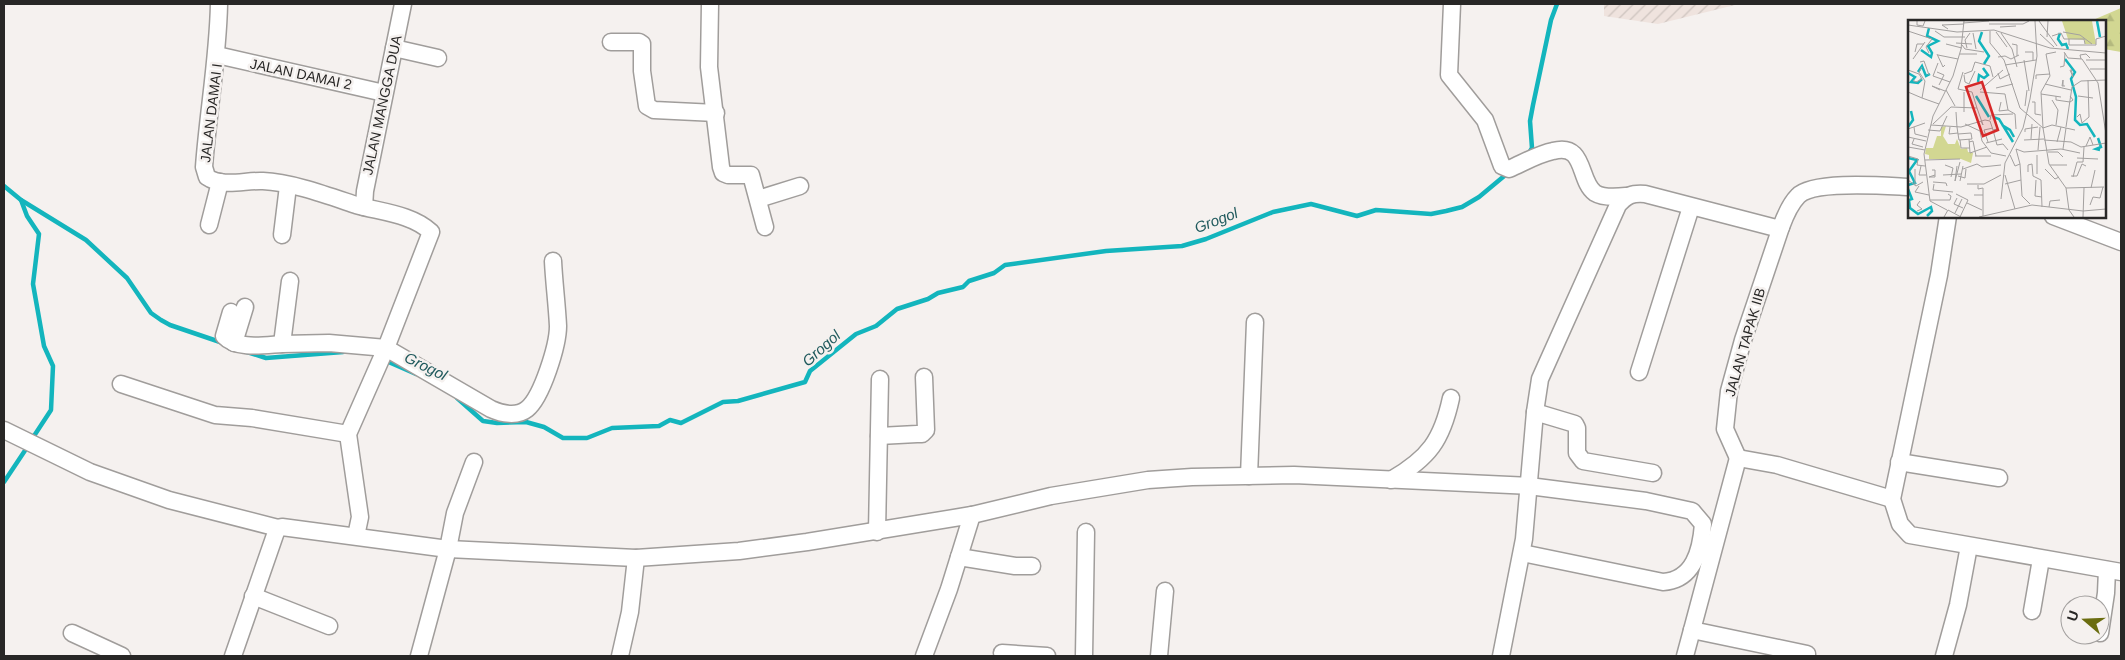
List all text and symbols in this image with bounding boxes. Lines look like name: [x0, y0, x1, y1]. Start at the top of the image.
inset map: [1908, 20, 2105, 218]
street label: JALAN MANGGA DUA: [359, 33, 405, 176]
street label: JALAN DAMAI 2: [249, 55, 353, 93]
street label: JALAN DAMAI I: [197, 63, 225, 163]
water label: Grogol: [1192, 204, 1241, 236]
street label: JALAN TAPAK IIB: [1722, 286, 1768, 398]
water label: Grogol: [799, 326, 844, 369]
water label: Grogol: [402, 348, 451, 384]
north arrow: [2060, 595, 2110, 645]
text: U: [2063, 608, 2082, 623]

